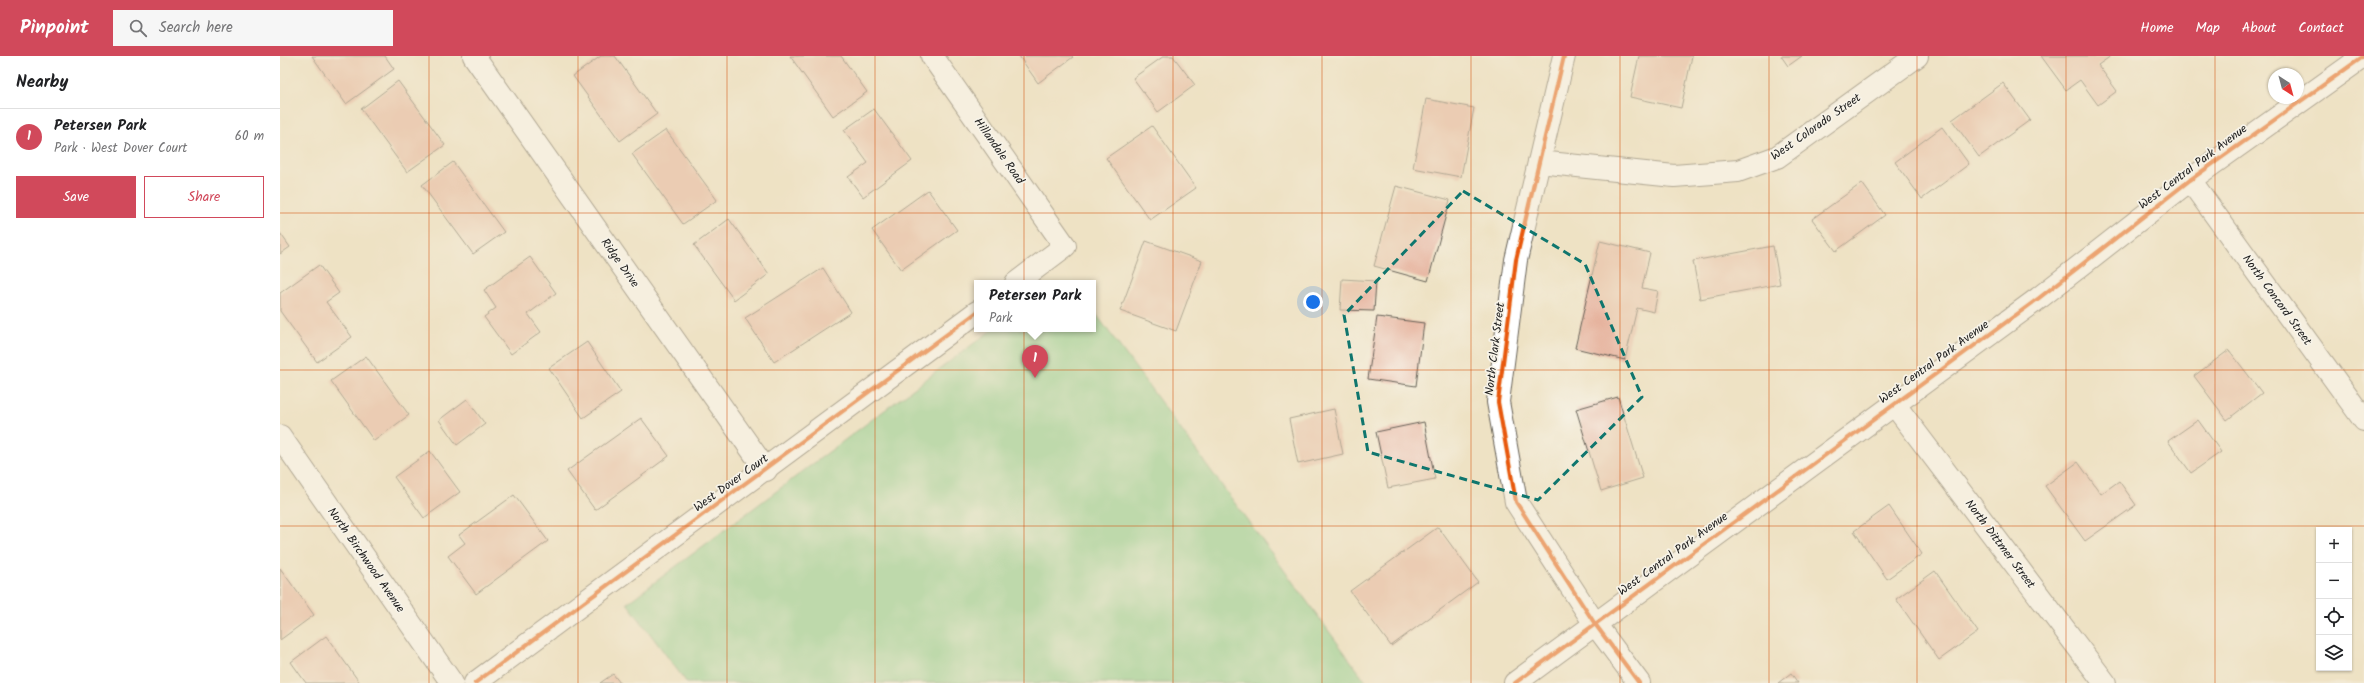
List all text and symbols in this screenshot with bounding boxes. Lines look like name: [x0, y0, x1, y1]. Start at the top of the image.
search box: [113, 10, 393, 46]
text: Pinpoint: [20, 13, 89, 43]
text: Search here: [159, 16, 233, 40]
icon: search: [127, 17, 149, 39]
text: Home: [2140, 17, 2174, 39]
text: Map: [2196, 17, 2220, 39]
text: About: [2242, 17, 2276, 39]
text: Contact: [2298, 17, 2344, 39]
north arrow: [2268, 68, 2304, 104]
text: Nearby: [16, 69, 68, 96]
street label: West Colorado Street: [1767, 88, 1865, 165]
text: Petersen Park: [54, 114, 146, 138]
street label: Hillandale Road: [969, 114, 1030, 189]
street label: West Central Park Avenue: [2134, 119, 2252, 214]
text: 1: [27, 126, 31, 147]
text: 60 m: [235, 126, 264, 147]
text: Park · West Dover Court: [54, 138, 187, 159]
button: Save: [16, 176, 136, 218]
button: Share: [144, 176, 264, 218]
street label: Ridge Drive: [596, 234, 644, 292]
street label: North Concord Street: [2237, 251, 2317, 350]
popup: [974, 280, 1096, 332]
text: Petersen Park: [989, 284, 1081, 308]
your location: [1303, 292, 1323, 312]
street label: North Clark Street: [1480, 301, 1510, 397]
text: Park: [989, 308, 1012, 329]
street label: West Central Park Avenue: [1875, 315, 1994, 409]
pin: 1: [1022, 345, 1048, 378]
street label: West Dover Court: [689, 449, 773, 517]
street label: North Dittmer Street: [1960, 495, 2040, 593]
street label: North Birchwood Avenue: [322, 503, 410, 617]
street label: West Central Park Avenue: [1614, 507, 1733, 601]
map controls: [2316, 527, 2352, 671]
button: +: [2316, 527, 2352, 563]
button: −: [2316, 563, 2352, 599]
button: locate: [2316, 599, 2352, 635]
button: layers: [2316, 635, 2352, 671]

